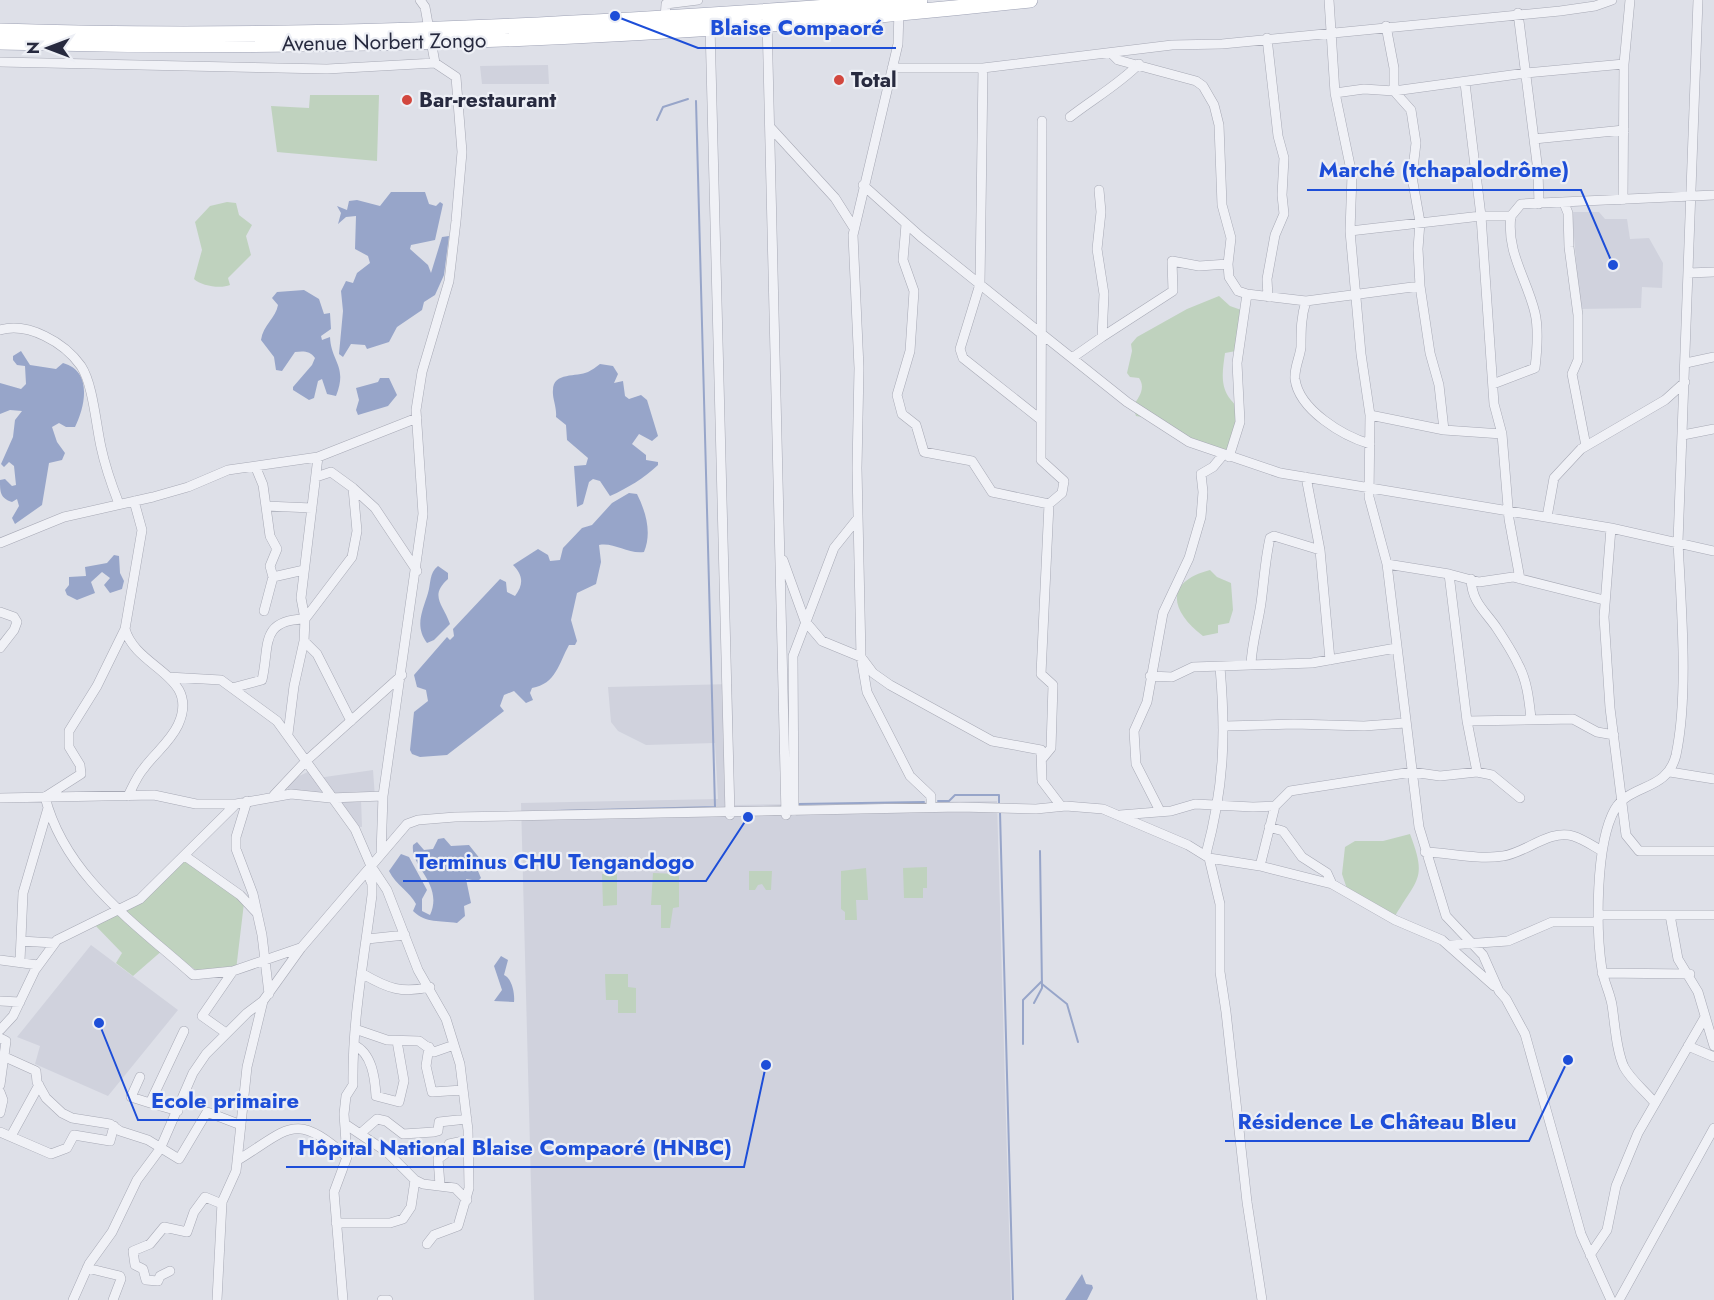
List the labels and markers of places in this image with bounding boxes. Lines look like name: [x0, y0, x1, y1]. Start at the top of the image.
callout: Blaise Compaoré: [698, 8, 896, 48]
place label: Total: [851, 65, 897, 95]
marker: Total: [832, 73, 846, 87]
place label: Bar-restaurant: [419, 85, 557, 115]
marker: Bar-restaurant: [400, 93, 414, 107]
callout: Marché (tchapalodrôme): [1307, 150, 1581, 190]
callout: Terminus CHU Tengandogo: [403, 841, 706, 881]
callout: Ecole primaire: [138, 1080, 311, 1120]
callout: Résidence Le Château Bleu: [1225, 1101, 1529, 1141]
callout: Hôpital National Blaise Compaoré (HNBC): [286, 1127, 744, 1167]

